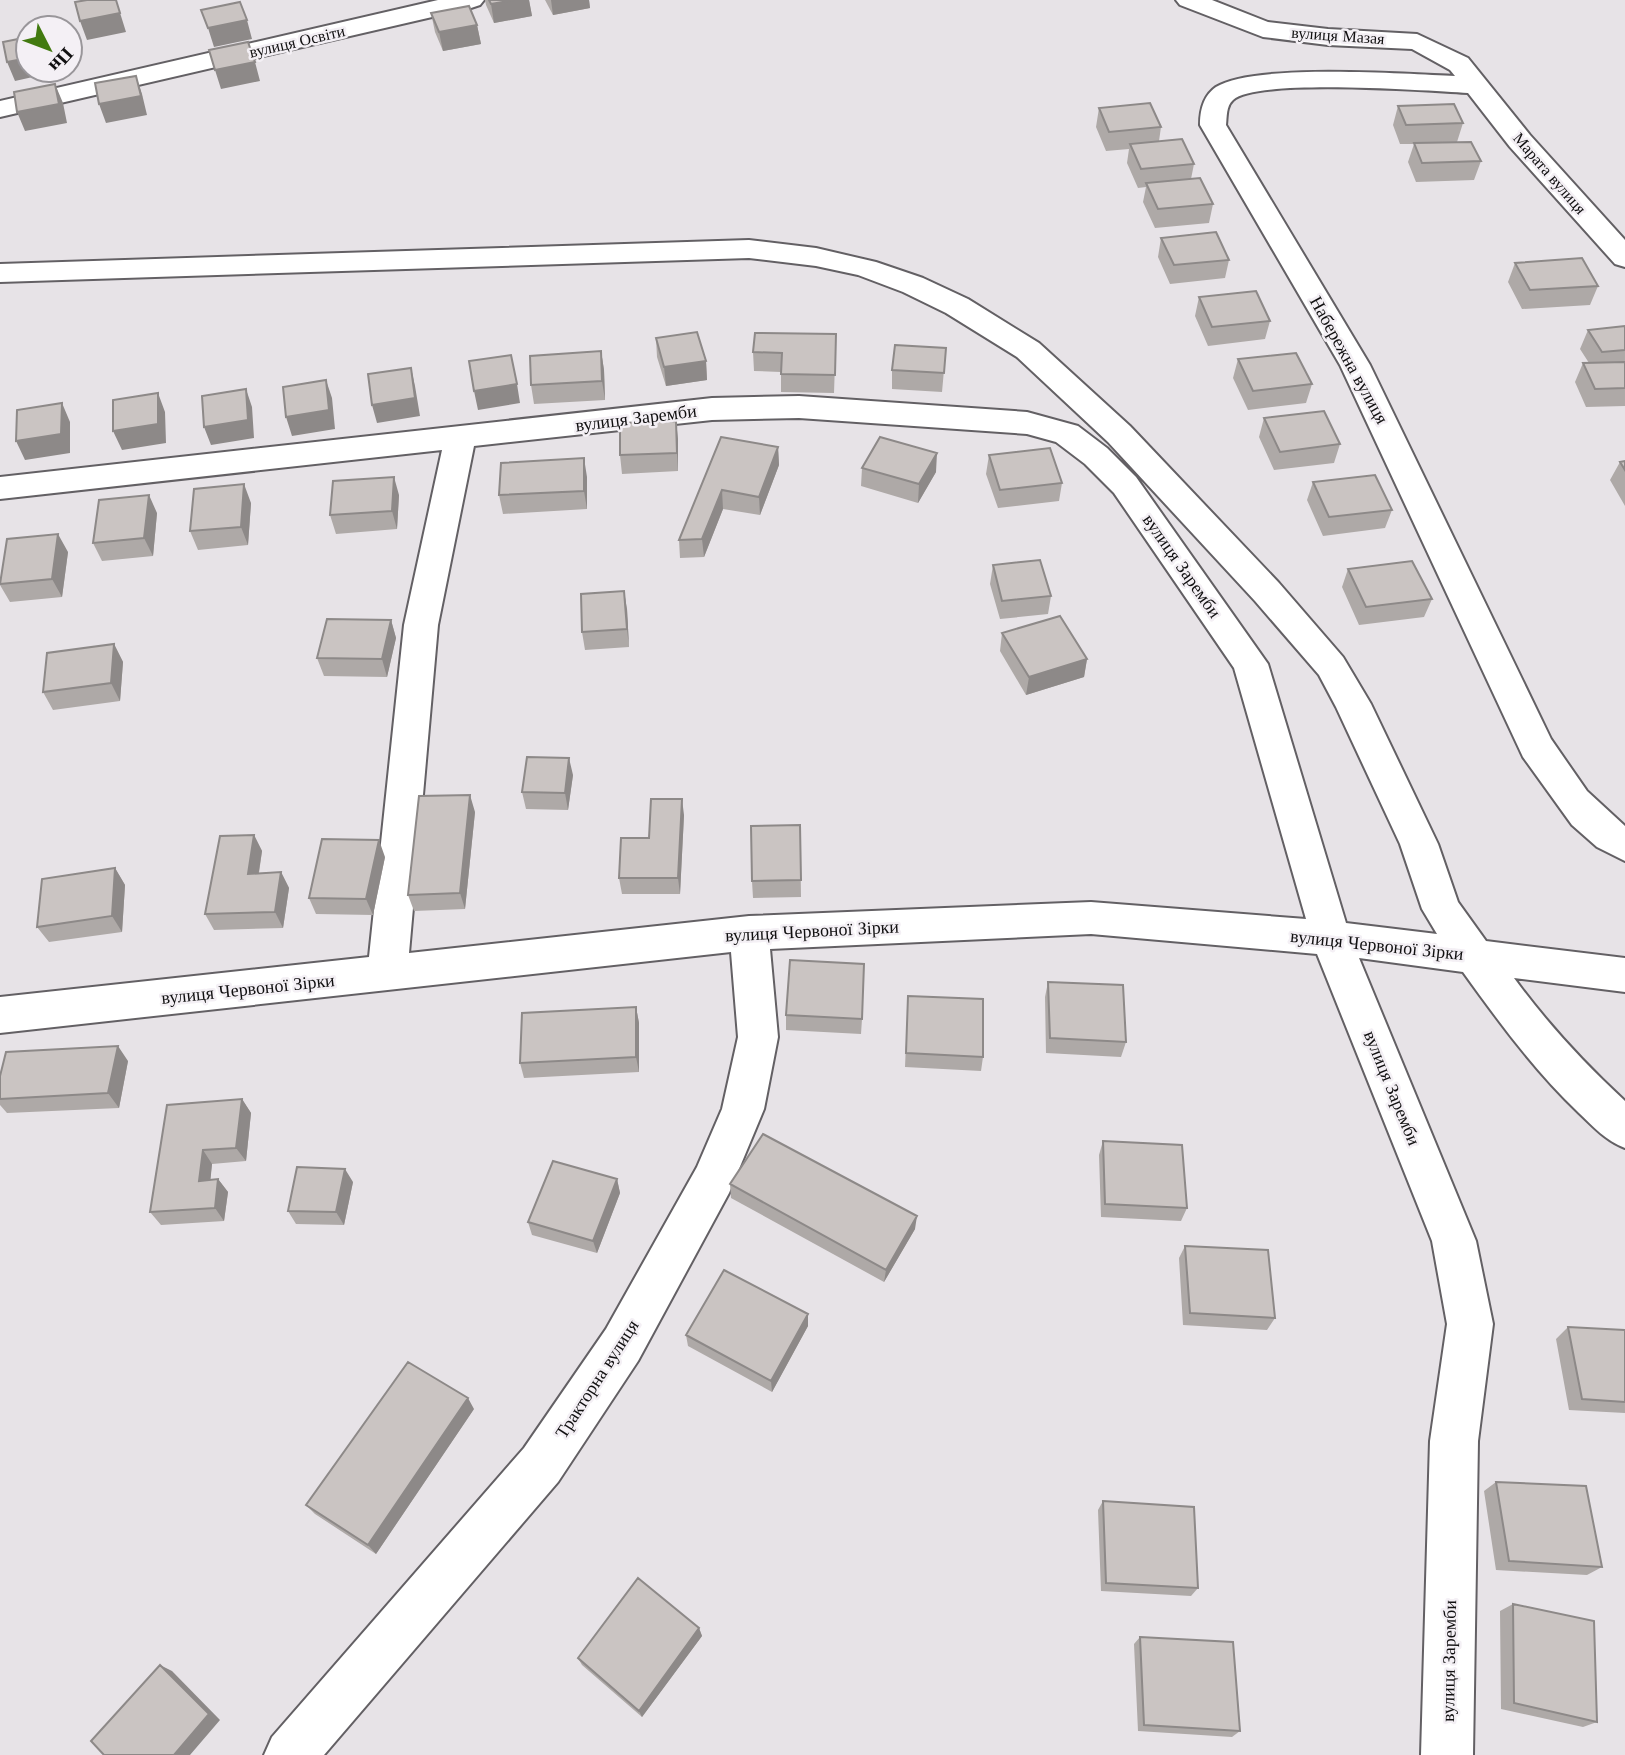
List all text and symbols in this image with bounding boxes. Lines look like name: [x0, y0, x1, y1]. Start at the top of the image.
north arrow: [14, 14, 84, 84]
street label: вулиця Освіти: [247, 20, 347, 62]
street label: вулиця Мазая: [1291, 22, 1386, 48]
text: Пн: [44, 43, 78, 77]
street label: Марата вулиця: [1509, 128, 1591, 218]
street label: Набережна вулиця: [1305, 292, 1393, 428]
street label: вулиця Заремби: [574, 400, 698, 436]
street label: вулиця Заремби: [1138, 510, 1226, 623]
street label: вулиця Червоної Зірки: [725, 915, 900, 947]
street label: вулиця Червоної Зірки: [1289, 925, 1465, 965]
street label: вулиця Червоної Зірки: [160, 969, 336, 1009]
street label: вулиця Заремби: [1359, 1027, 1425, 1149]
street label: Тракторна вулиця: [551, 1316, 643, 1442]
street label: вулиця Заремби: [1437, 1599, 1461, 1722]

